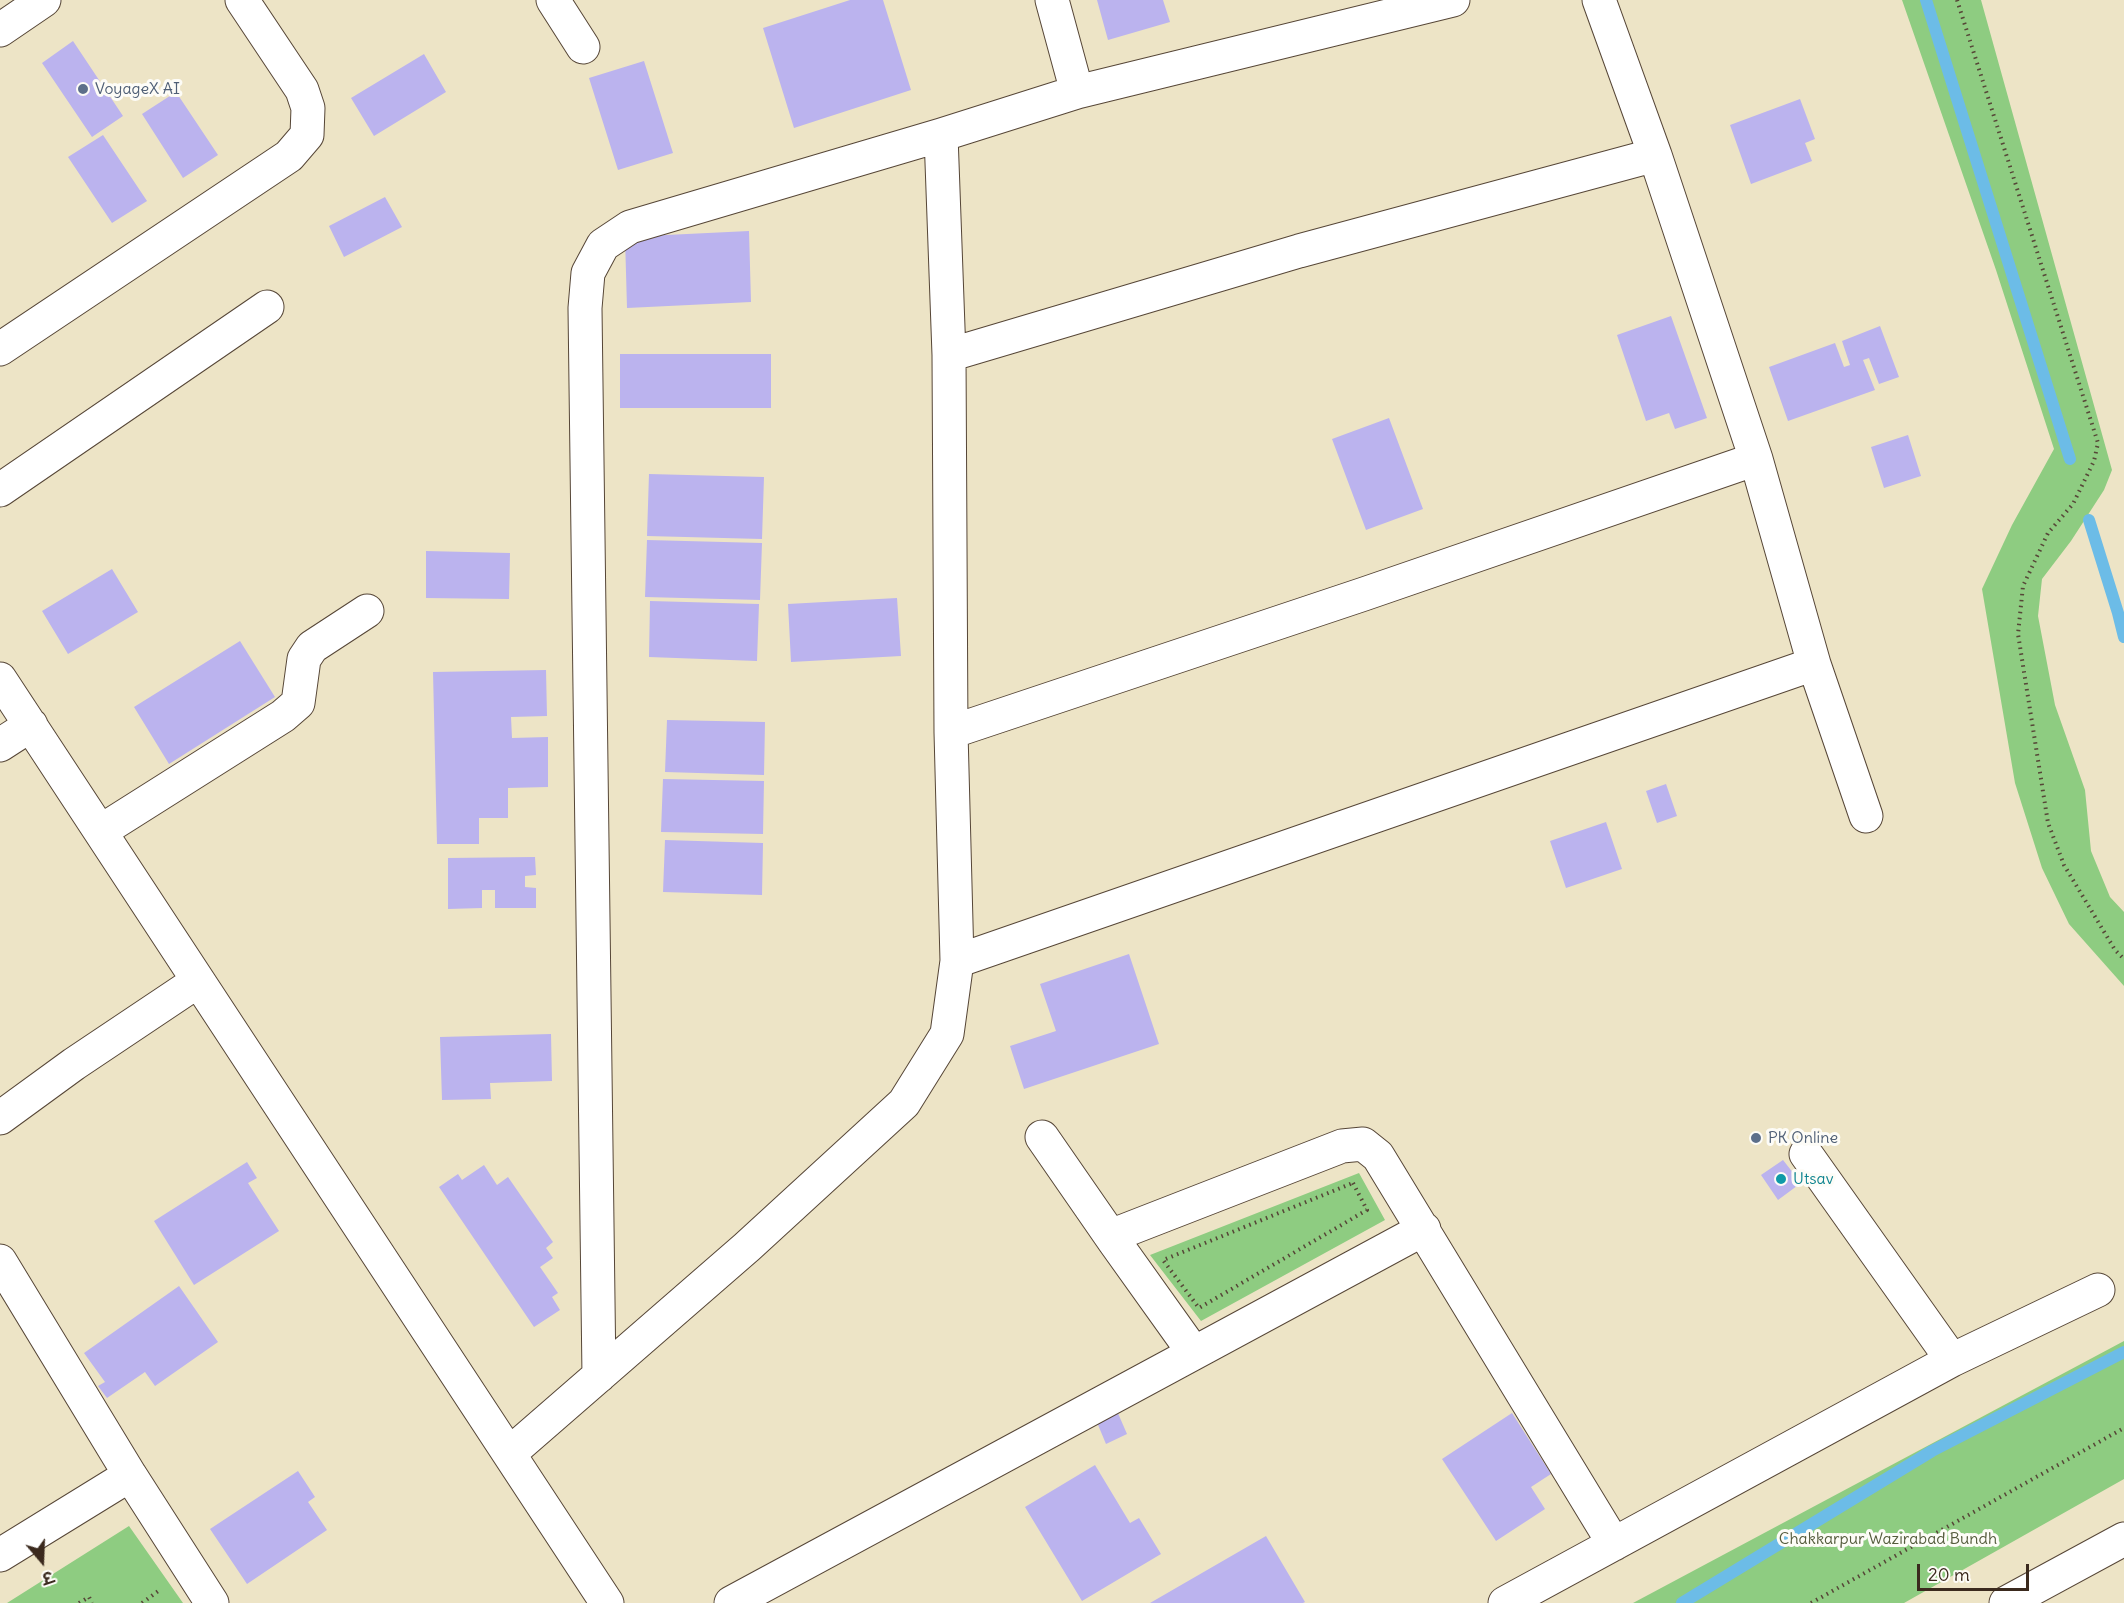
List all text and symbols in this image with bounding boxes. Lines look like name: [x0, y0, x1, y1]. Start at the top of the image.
place label: VoyageX AI: [95, 79, 180, 99]
marker: VoyageX AI: [76, 82, 90, 96]
place label: PK Online: [1768, 1128, 1838, 1148]
marker: PK Online: [1749, 1131, 1763, 1145]
place label: Utsav: [1793, 1169, 1833, 1189]
marker: Utsav: [1774, 1172, 1788, 1186]
park label: Chakkarpur Wazirabad Bundh: [1779, 1529, 1997, 1549]
north arrow: [12, 1531, 72, 1591]
scale bar: [1920, 1552, 2032, 1590]
text: 20 m: [1928, 1563, 1970, 1586]
text: उ: [40, 1567, 56, 1589]

